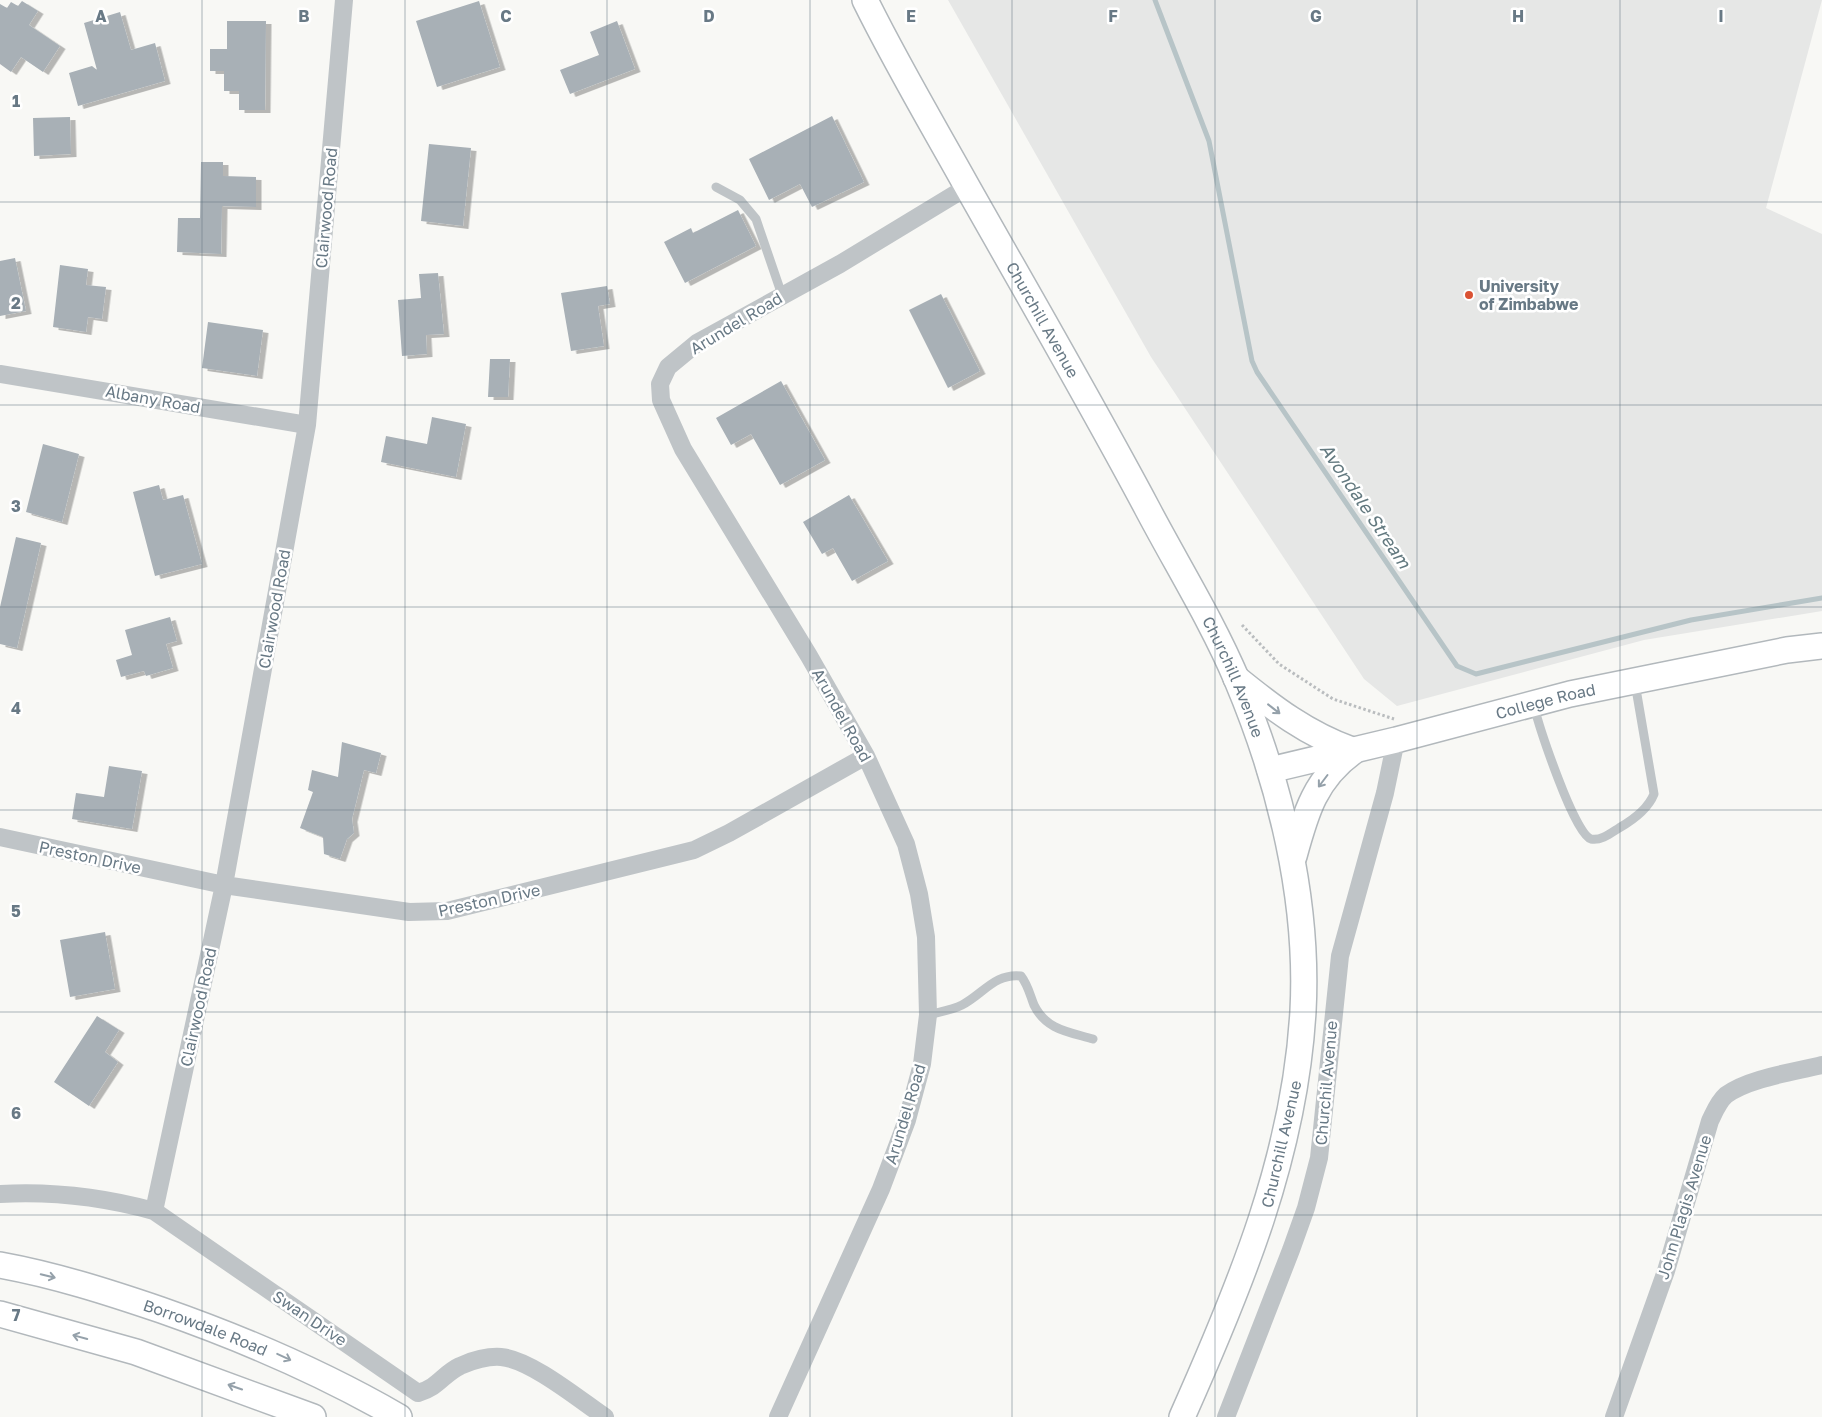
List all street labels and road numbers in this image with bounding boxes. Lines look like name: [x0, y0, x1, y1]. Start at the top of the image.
street label: Clairwood Road: [311, 147, 341, 269]
street label: Churchill Avenue: [1002, 258, 1084, 381]
street label: Arundel Road: [686, 288, 786, 358]
street label: Albany Road: [104, 381, 202, 417]
street label: Clairwood Road: [254, 548, 294, 670]
street label: Churchill Avenue: [1198, 613, 1268, 740]
street label: Arundel Road: [808, 665, 876, 765]
street label: College Road: [1493, 679, 1597, 723]
street label: Preston Drive: [37, 836, 143, 878]
street label: Preston Drive: [436, 879, 542, 921]
street label: Clairwood Road: [176, 946, 220, 1068]
street label: Churchil Avenue: [1311, 1020, 1341, 1146]
street label: Arundel Road: [880, 1061, 930, 1167]
street label: Churchill Avenue: [1257, 1078, 1305, 1210]
street label: John Plagis Avenue: [1653, 1132, 1715, 1282]
street label: Swan Drive: [269, 1286, 351, 1350]
street label: Borrowdale Road: [141, 1295, 271, 1360]

